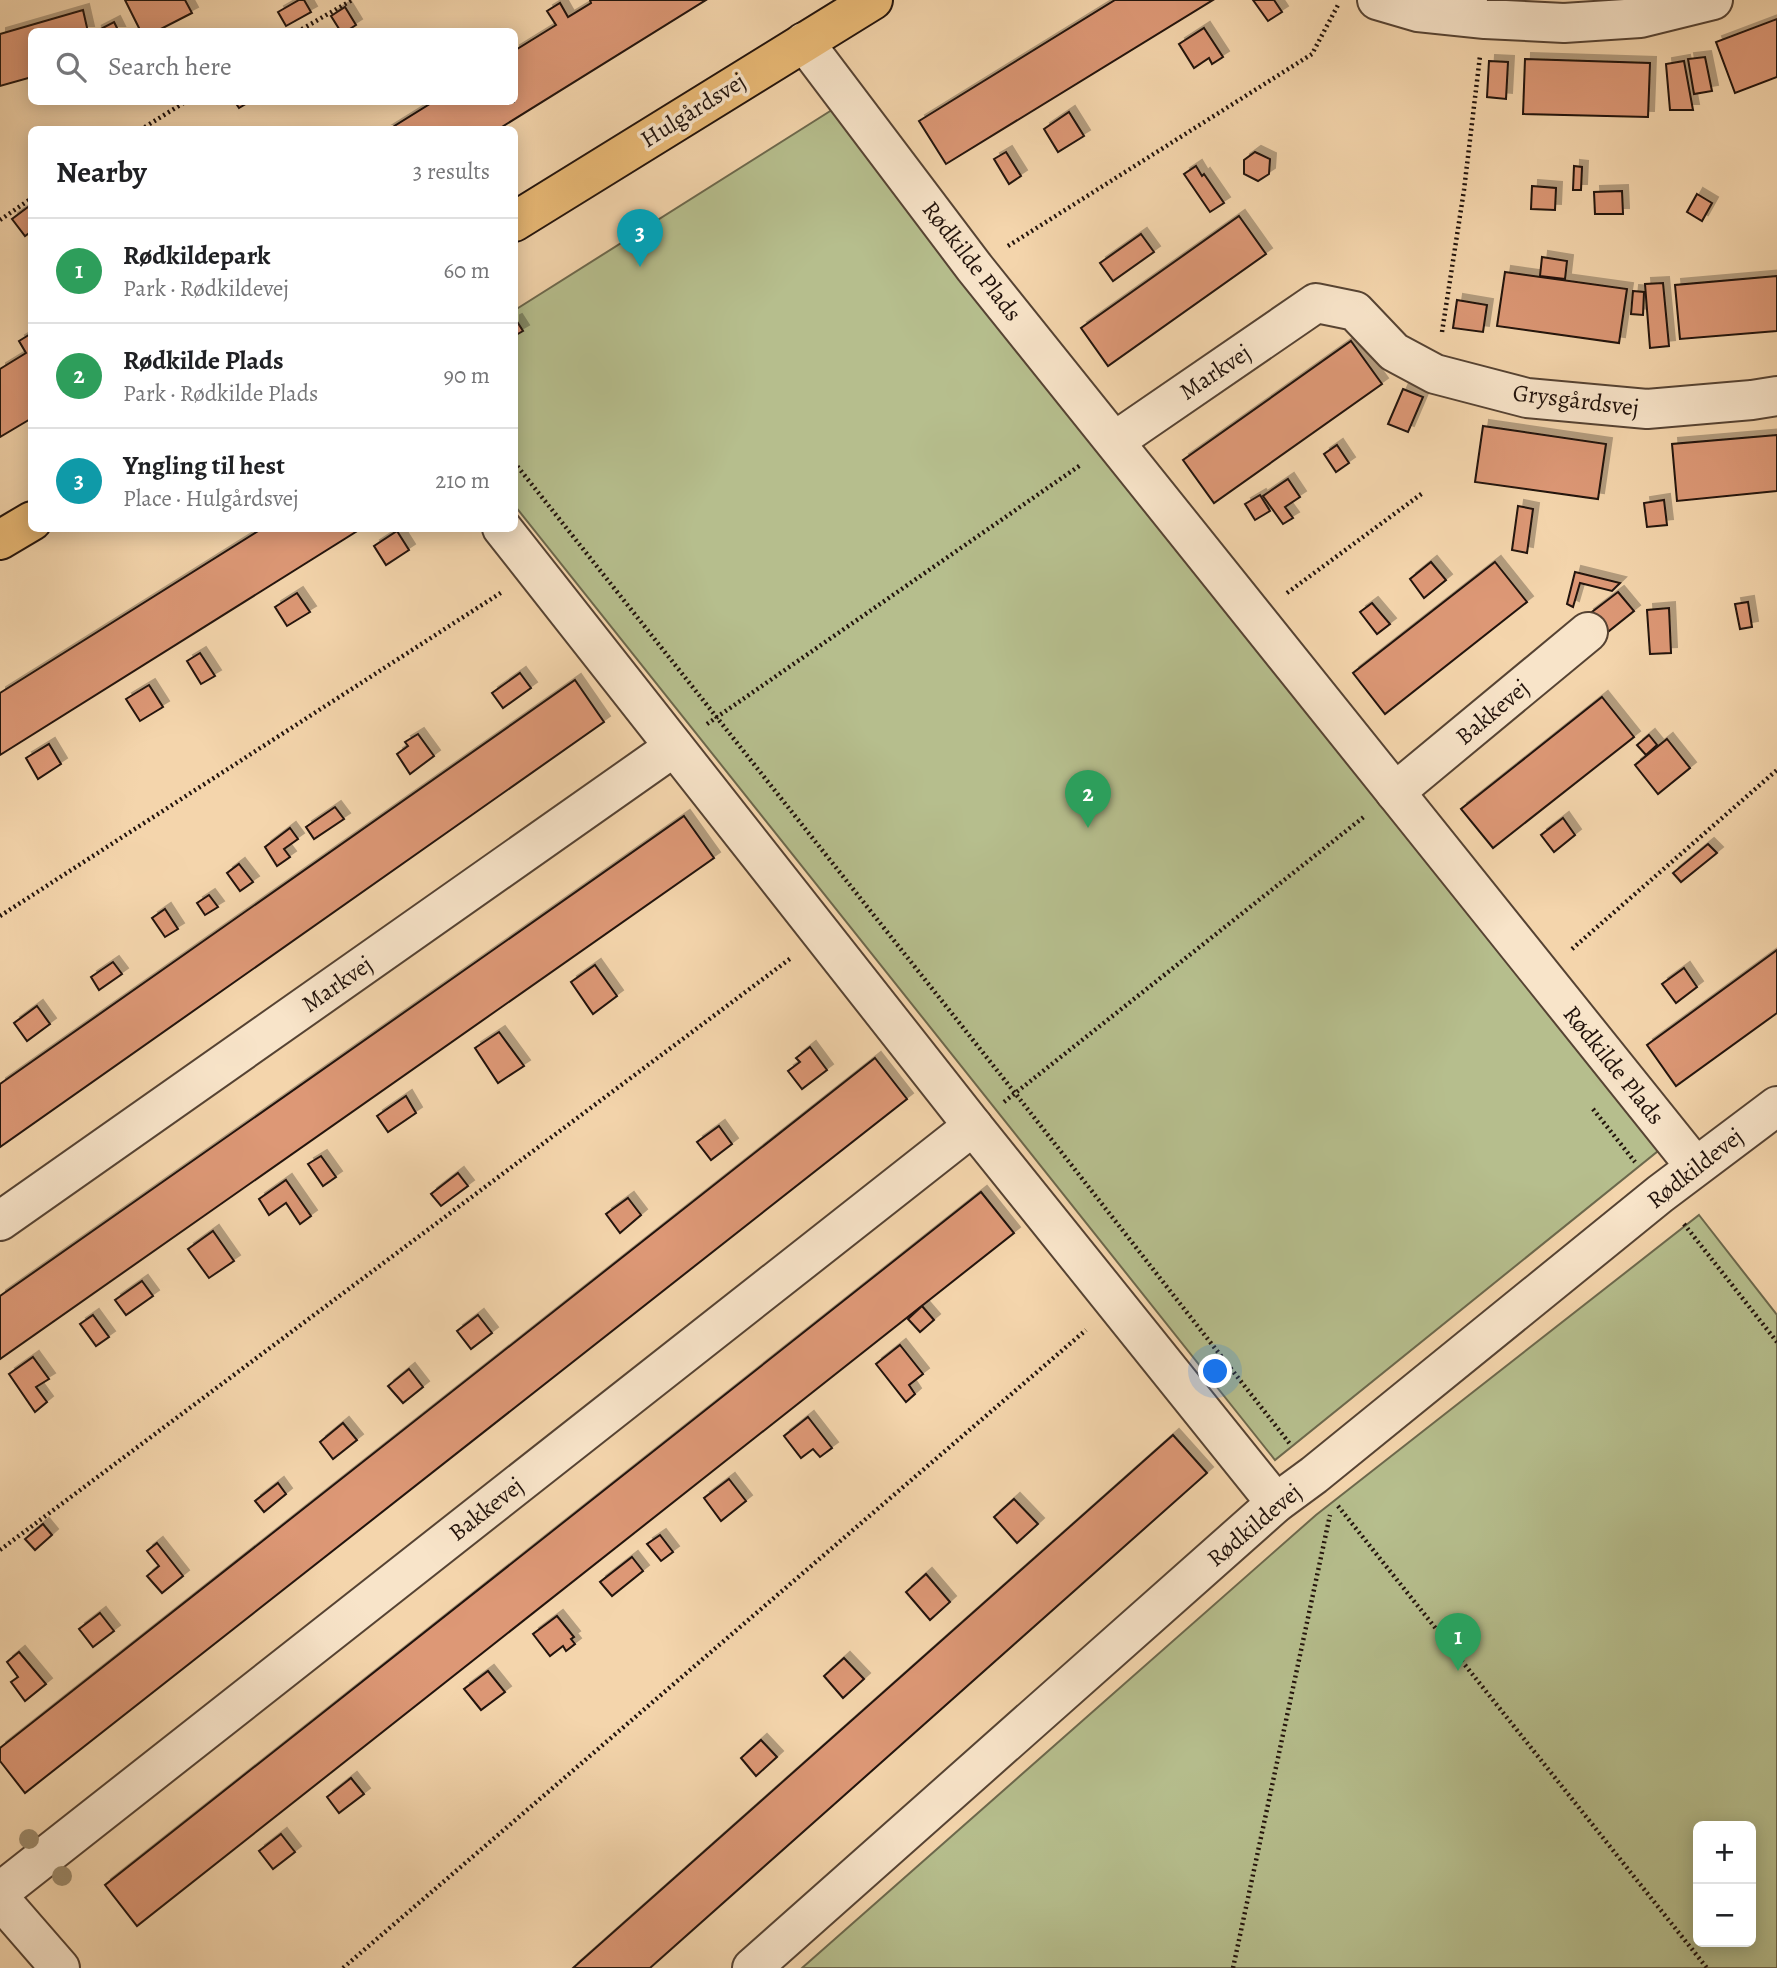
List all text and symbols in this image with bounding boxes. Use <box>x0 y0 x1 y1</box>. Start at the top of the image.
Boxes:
search box <box>28 28 518 105</box>
icon: search <box>52 48 90 86</box>
text: Search here <box>108 49 232 84</box>
street label: Hulgårdsvej <box>634 65 752 155</box>
text: Nearby <box>56 152 147 192</box>
text: 3 results <box>413 156 490 187</box>
street label: Rødkilde Plads <box>915 194 1029 328</box>
pin: 3 <box>617 209 663 267</box>
text: Rødkildepark <box>123 238 271 273</box>
text: 1 <box>75 255 83 286</box>
text: 60 m <box>443 255 490 286</box>
text: Park · Rødkildevej <box>123 273 289 304</box>
street label: Markvej <box>1173 337 1257 407</box>
text: Rødkilde Plads <box>123 343 284 378</box>
text: 2 <box>73 360 85 391</box>
text: 90 m <box>444 360 490 391</box>
street label: Grysgårdsvej <box>1511 376 1641 424</box>
text: Park · Rødkilde Plads <box>123 378 318 409</box>
text: Yngling til hest <box>123 448 285 483</box>
text: 3 <box>74 465 84 496</box>
text: 210 m <box>435 465 490 496</box>
text: Place · Hulgårdsvej <box>123 483 299 514</box>
street label: Bakkevej <box>1449 672 1535 752</box>
pin: 2 <box>1065 770 1111 828</box>
street label: Markvej <box>295 948 379 1020</box>
street label: Rødkilde Plads <box>1556 999 1672 1131</box>
street label: Rødkildevej <box>1640 1120 1750 1216</box>
your location <box>1198 1354 1232 1388</box>
street label: Bakkevej <box>442 1470 530 1548</box>
street label: Rødkildevej <box>1200 1476 1308 1574</box>
pin: 1 <box>1435 1613 1481 1671</box>
map controls <box>1693 1821 1756 1947</box>
button: + <box>1693 1821 1756 1884</box>
button: − <box>1693 1884 1756 1947</box>

